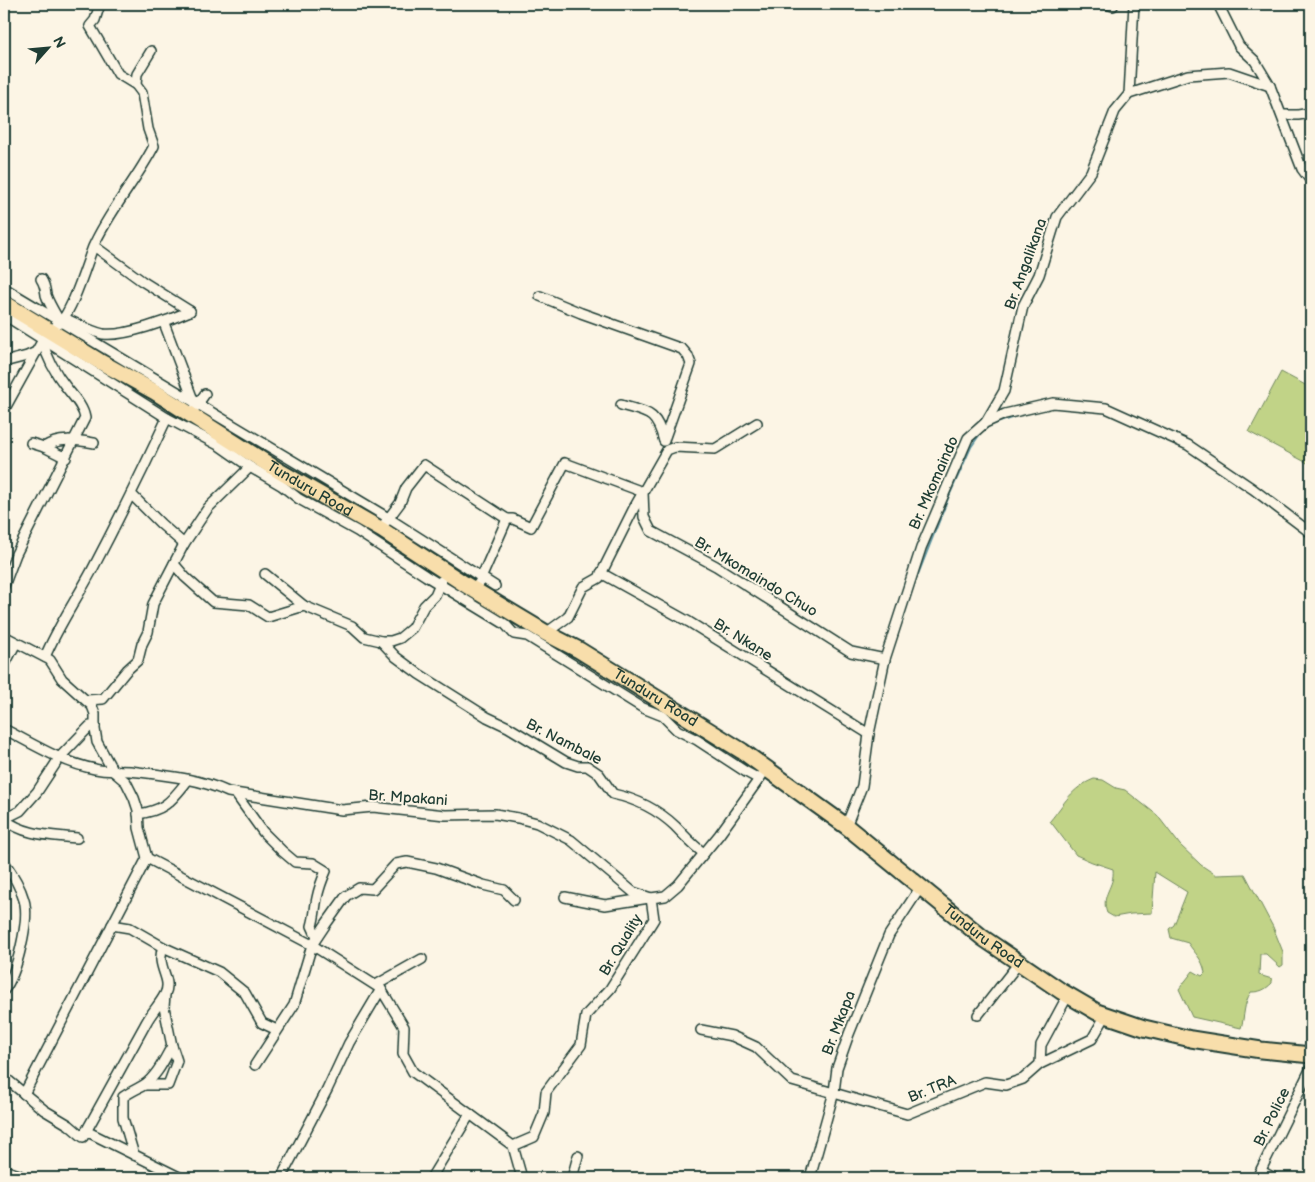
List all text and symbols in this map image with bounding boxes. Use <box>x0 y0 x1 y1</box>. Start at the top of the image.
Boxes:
north arrow <box>22 22 72 72</box>
text: N <box>49 34 69 51</box>
street label: Br. Angalikana <box>1001 216 1051 312</box>
street label: Br. Mkomaindo <box>905 433 963 533</box>
street label: Tunduru Road <box>264 456 356 521</box>
street label: Br. Mkomaindo Chuo <box>691 533 821 621</box>
street label: Br. Nkane <box>710 614 776 666</box>
street label: Tunduru Road <box>610 664 701 731</box>
street label: Br. Nambale <box>523 715 605 769</box>
street label: Br. Mpakani <box>368 786 448 810</box>
street label: Tunduru Road <box>939 900 1027 972</box>
street label: Br. Quality <box>595 911 647 979</box>
street label: Br. Mkapa <box>818 988 860 1058</box>
street label: Br. TRA <box>905 1070 960 1107</box>
street label: Br. Police <box>1250 1084 1294 1149</box>

